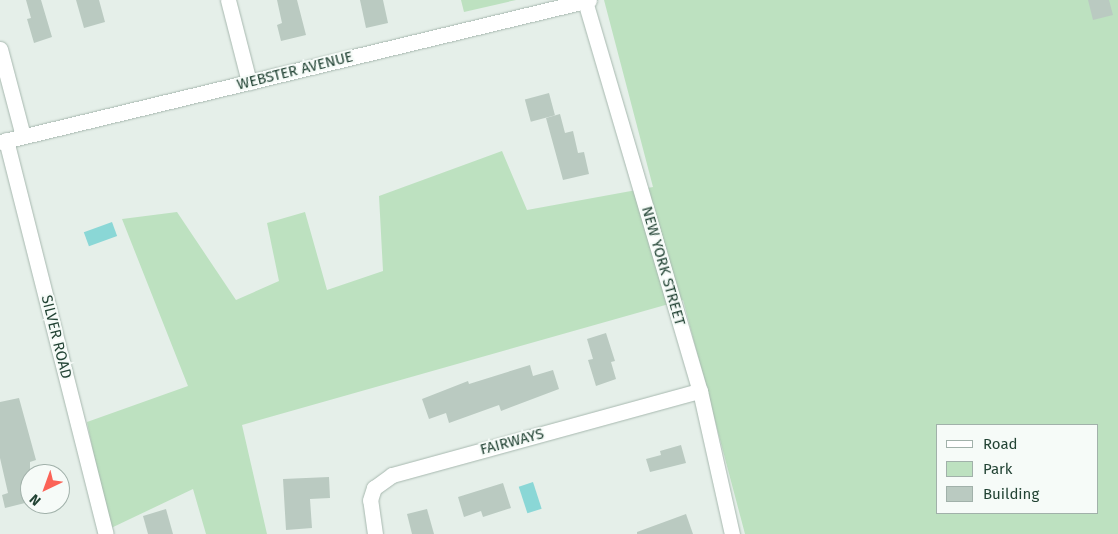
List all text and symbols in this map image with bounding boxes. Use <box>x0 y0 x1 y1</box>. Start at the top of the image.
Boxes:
street label: WEBSTER AVENUE <box>235 48 355 94</box>
street label: NEW YORK STREET <box>637 204 689 328</box>
street label: SILVER ROAD <box>37 293 75 381</box>
legend <box>936 424 1098 514</box>
street label: FAIRWAYS <box>478 425 546 459</box>
text: Road <box>983 435 1018 453</box>
text: Park <box>983 460 1013 478</box>
north arrow <box>20 464 70 514</box>
text: Building <box>983 485 1039 503</box>
text: N <box>26 490 44 509</box>

